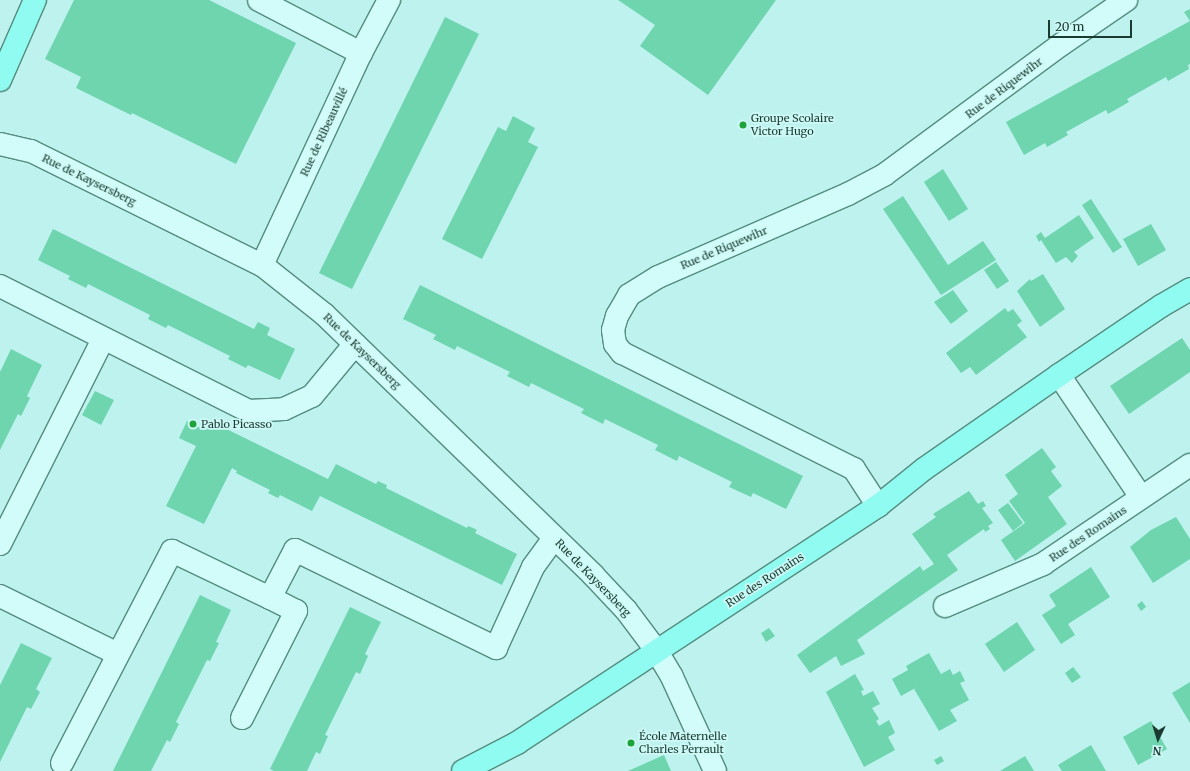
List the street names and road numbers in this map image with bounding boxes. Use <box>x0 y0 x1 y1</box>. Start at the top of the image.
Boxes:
street label: Rue de Riquewihr <box>963 55 1045 121</box>
street label: Rue de Ribeauvillé <box>298 86 350 178</box>
street label: Rue de Kaysersberg <box>40 152 138 208</box>
street label: Rue de Riquewihr <box>679 224 769 272</box>
street label: Rue de Kaysersberg <box>320 310 404 392</box>
street label: Rue des Romains <box>1047 503 1129 565</box>
street label: Rue de Kaysersberg <box>552 536 634 620</box>
street label: Rue des Romains <box>724 550 806 610</box>

